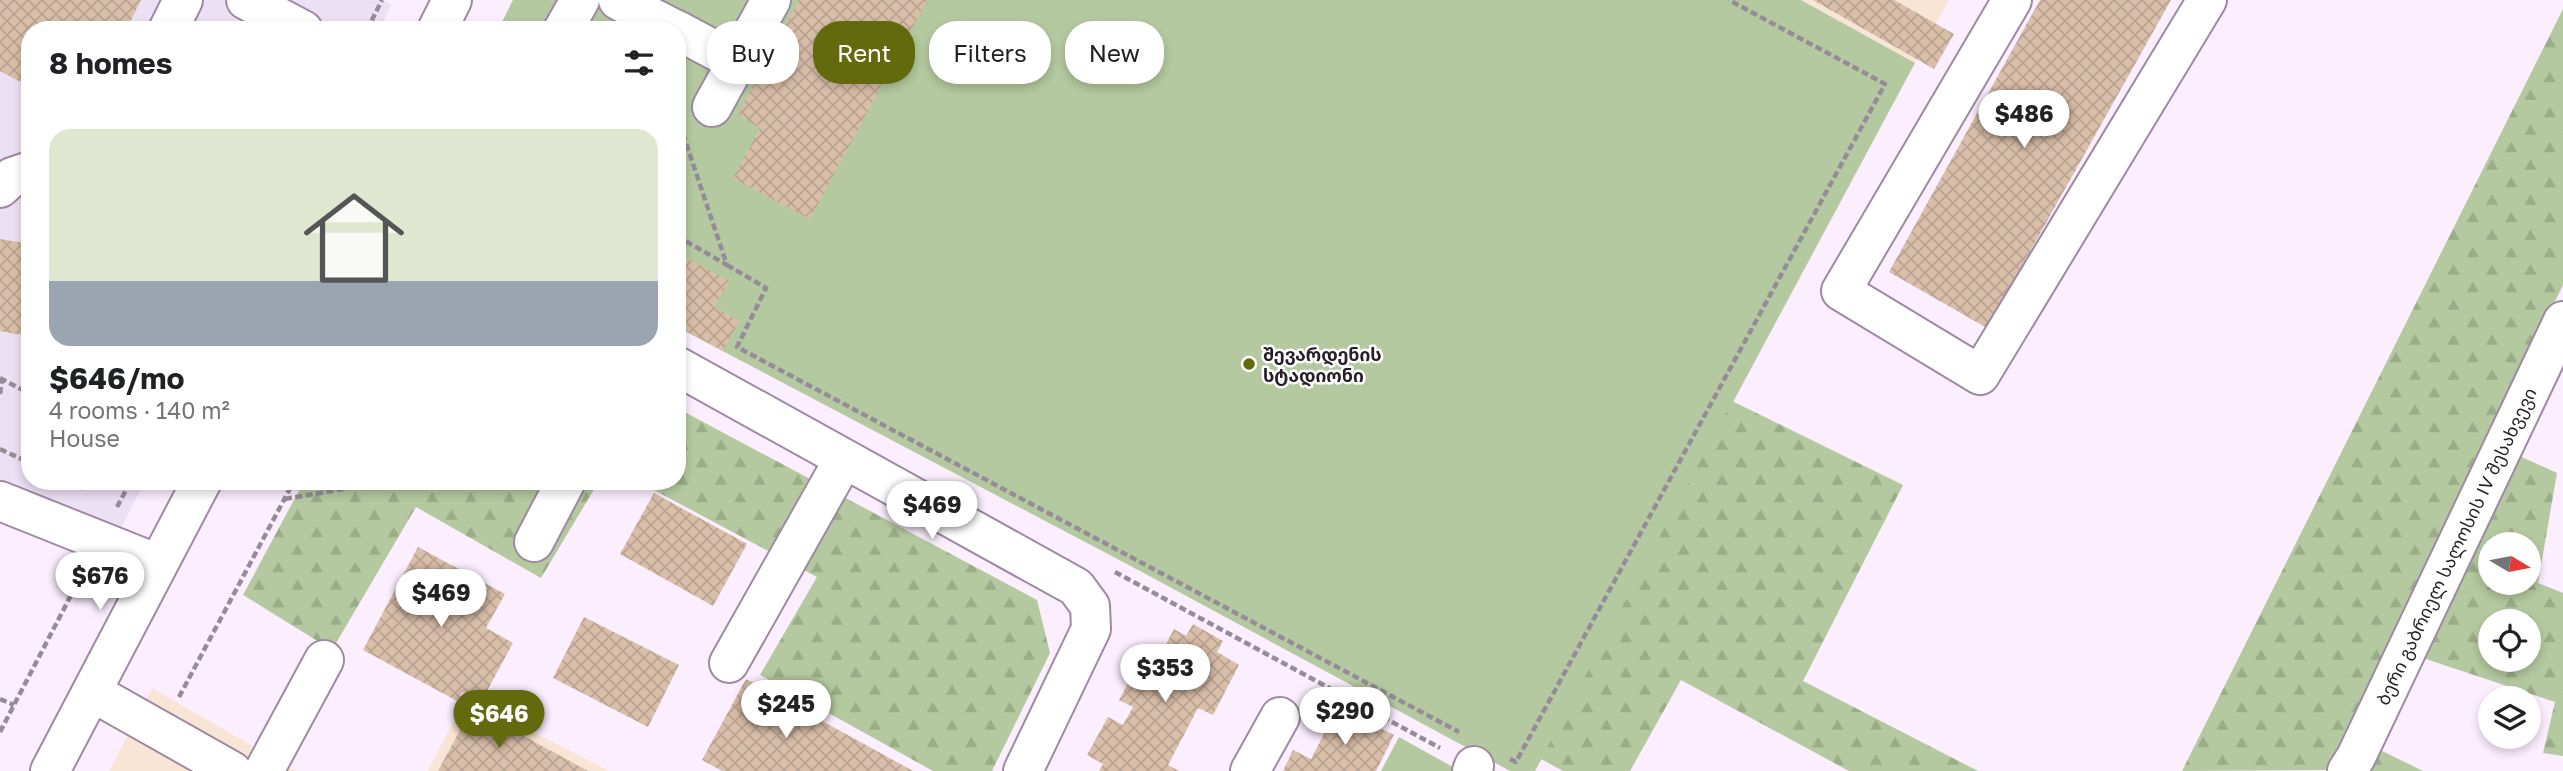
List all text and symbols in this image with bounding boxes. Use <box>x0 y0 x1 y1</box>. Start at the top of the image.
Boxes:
chip: Buy <box>707 21 799 84</box>
chip: Rent <box>813 21 915 84</box>
chip: Filters <box>929 21 1051 84</box>
chip: New <box>1065 21 1164 84</box>
icon: filters <box>620 44 658 82</box>
text: 8 homes <box>49 45 173 81</box>
pin: $486 <box>1983 90 2065 150</box>
text: $486 <box>1994 99 2054 127</box>
icon: home <box>291 175 417 301</box>
place label: შევარდენის სტადიონი <box>1263 343 1382 387</box>
marker: შევარდენის სტადიონი <box>1241 356 1257 372</box>
text: $646/mo <box>49 360 185 396</box>
street label: ბერი გაბრიელ სალოსის IV შესახვევი <box>2371 384 2541 709</box>
text: 4 rooms · 140 m² <box>49 396 230 424</box>
text: House <box>49 424 120 452</box>
pin: $469 <box>891 482 973 541</box>
text: $469 <box>903 490 962 518</box>
north arrow <box>2478 532 2541 595</box>
map controls <box>2478 532 2541 749</box>
pin: $676 <box>59 552 141 612</box>
text: $676 <box>71 561 129 589</box>
pin: $469 <box>400 570 482 629</box>
text: $469 <box>412 578 471 606</box>
button: locate <box>2478 609 2541 672</box>
pin: $353 <box>1124 644 1206 704</box>
text: $353 <box>1136 653 1194 681</box>
pin: $245 <box>745 680 827 740</box>
button: layers <box>2478 686 2541 749</box>
pin: $290 <box>1304 688 1386 747</box>
text: $245 <box>757 689 815 717</box>
pin: $646 <box>458 690 540 750</box>
text: $290 <box>1316 696 1375 724</box>
text: $646 <box>470 699 529 727</box>

